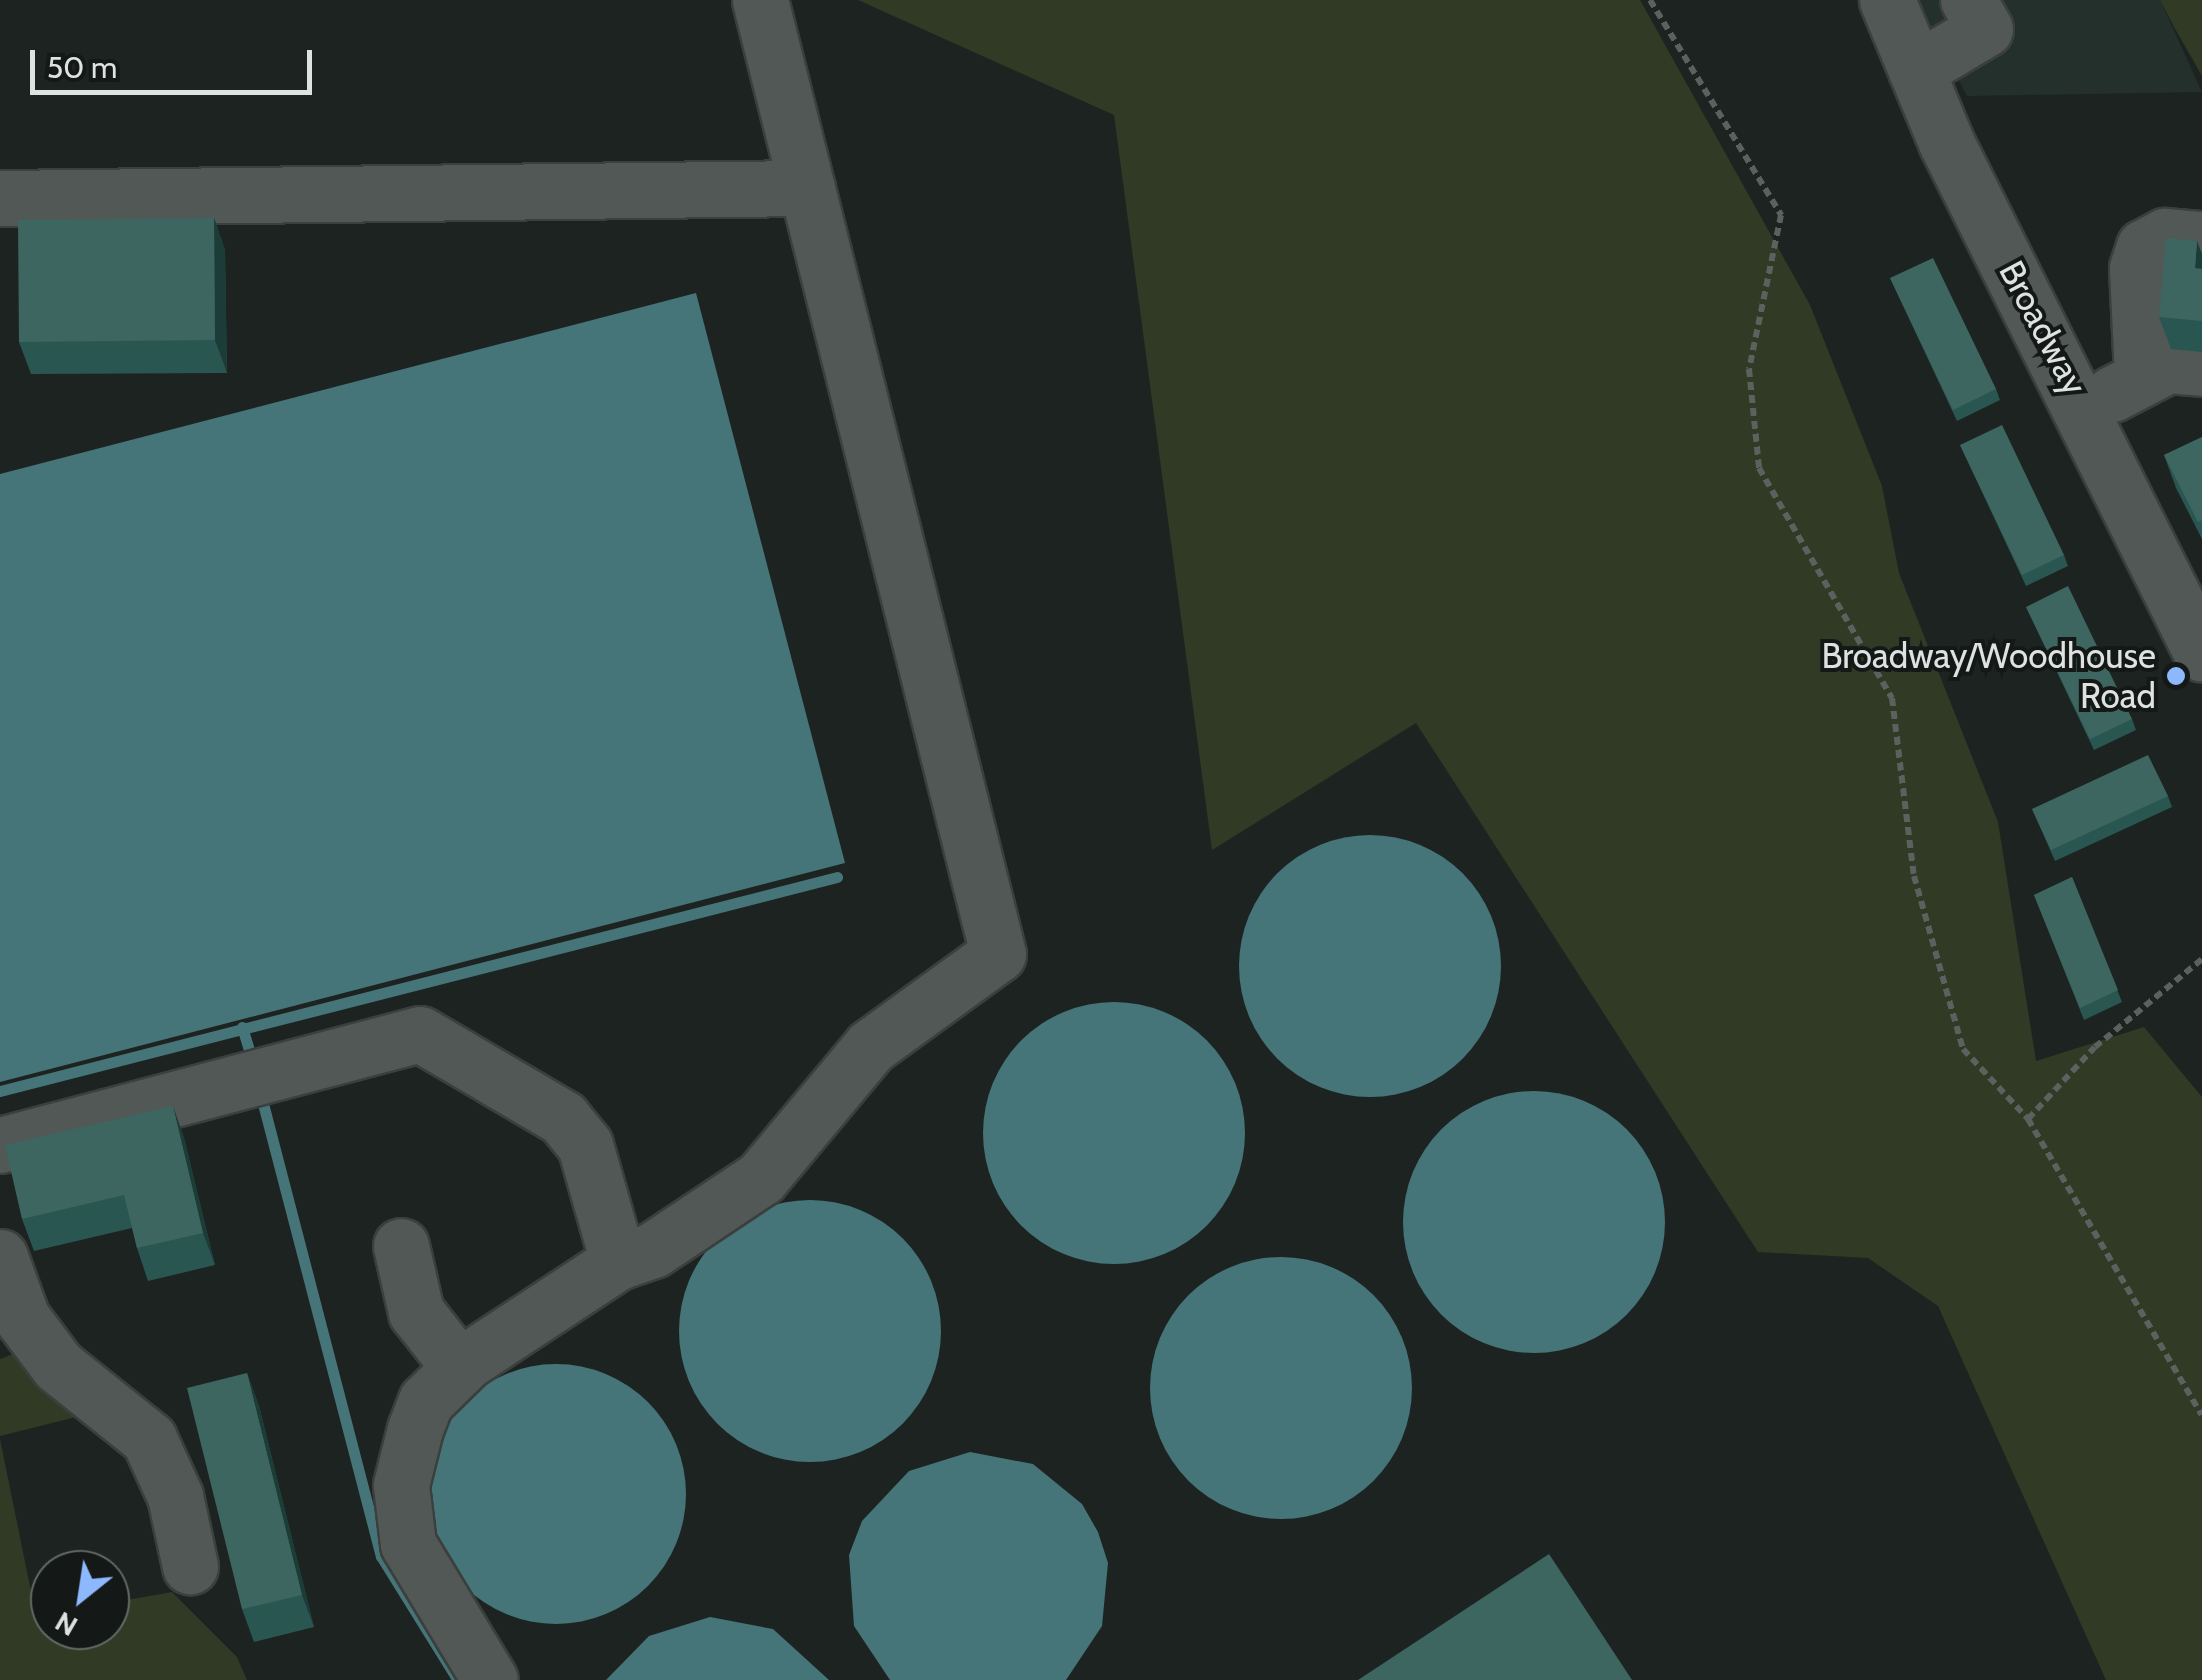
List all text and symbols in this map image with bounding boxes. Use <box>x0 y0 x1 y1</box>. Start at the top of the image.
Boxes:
scale bar <box>35 30 318 92</box>
text: 50 m <box>47 49 117 86</box>
street label: Broadway <box>1990 254 2096 402</box>
place label: Broadway/Woodhouse Road <box>1822 635 2156 717</box>
marker: Broadway/Woodhouse Road <box>2165 665 2187 687</box>
north arrow <box>30 1550 130 1650</box>
text: N <box>49 1605 83 1644</box>

